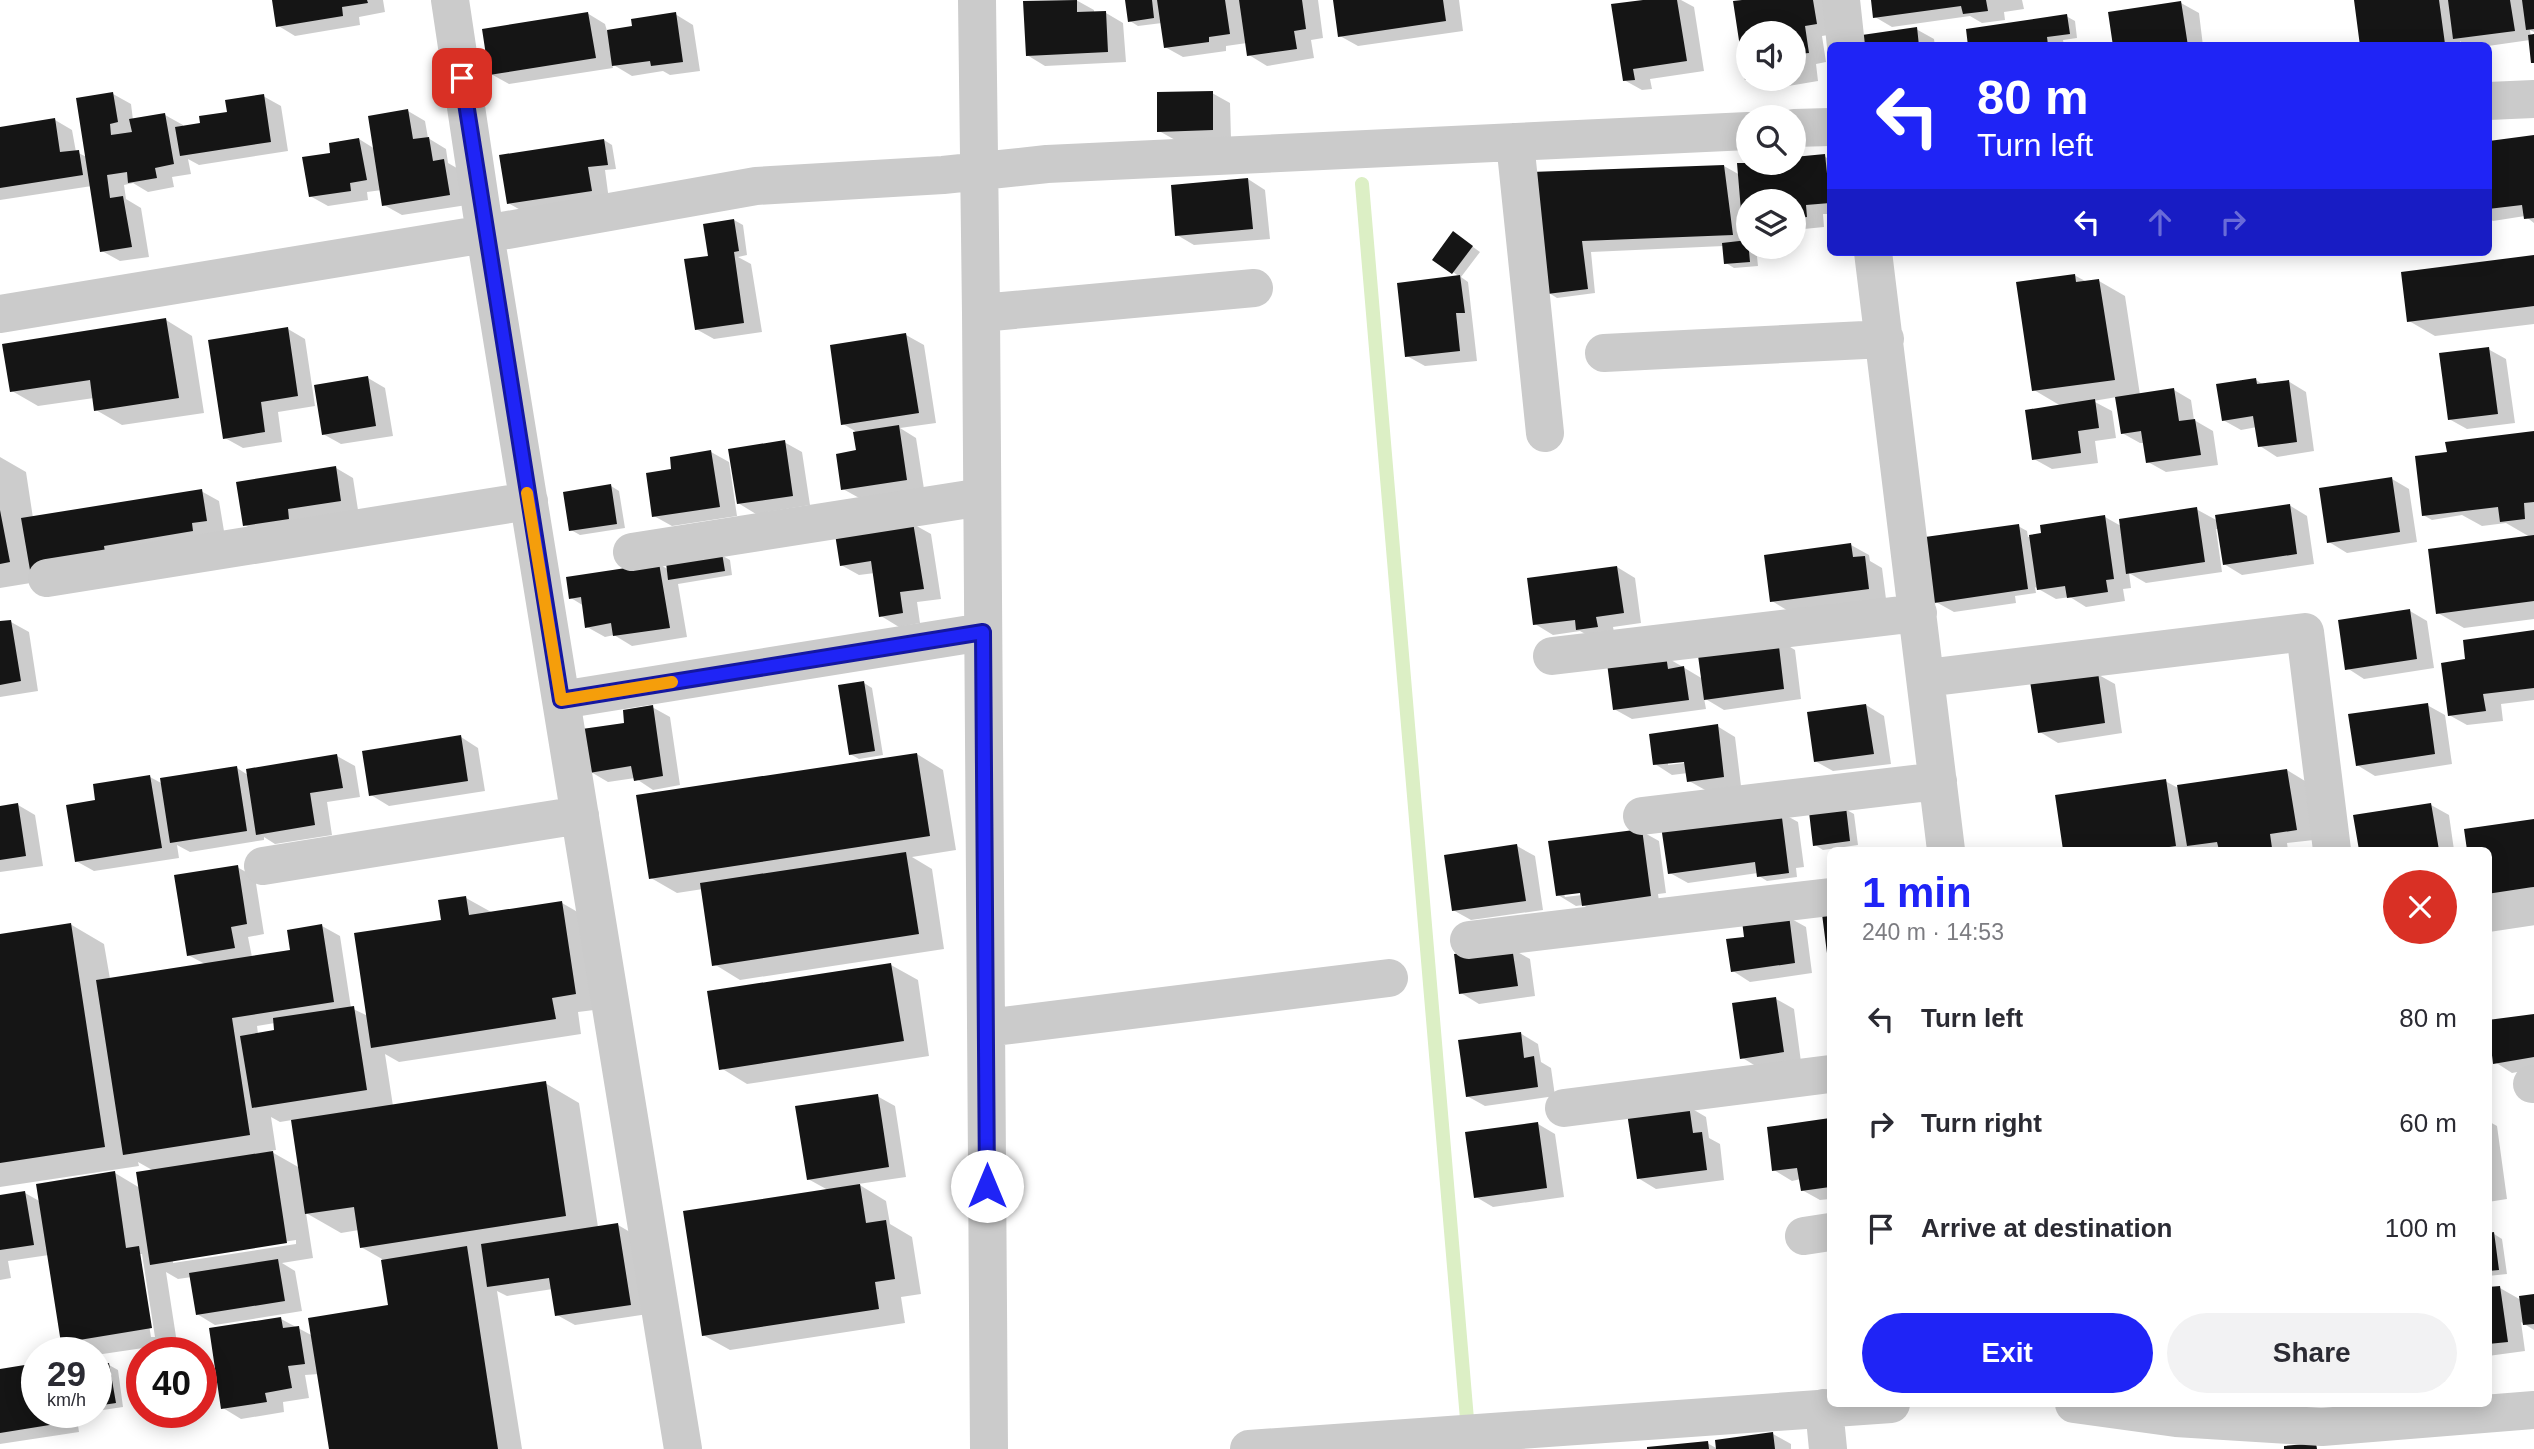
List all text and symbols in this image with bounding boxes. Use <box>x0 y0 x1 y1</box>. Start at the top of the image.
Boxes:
map controls <box>1736 21 1806 259</box>
button: sound <box>1736 21 1806 91</box>
pin <box>432 48 492 108</box>
icon: arrive <box>443 59 481 97</box>
icon: left <box>1862 70 1953 161</box>
text: 80 m <box>1977 70 2089 124</box>
button: search <box>1736 105 1806 175</box>
text: Turn left <box>1977 127 2093 163</box>
button: layers <box>1736 189 1806 259</box>
icon: left <box>2068 203 2106 241</box>
icon: ahead <box>2141 203 2179 241</box>
icon: right <box>2214 203 2252 241</box>
text: 1 min <box>1862 869 1972 916</box>
button: close <box>2383 870 2457 944</box>
text: 240 m · 14:53 <box>1862 919 2004 945</box>
icon: left <box>1862 1000 1900 1038</box>
text: Turn left <box>1921 1003 2023 1033</box>
text: 80 m <box>2399 1003 2457 1033</box>
icon: right <box>1862 1105 1900 1143</box>
text: Turn right <box>1921 1108 2042 1138</box>
text: 60 m <box>2399 1108 2457 1138</box>
position arrow <box>950 1149 1024 1223</box>
icon: arrive <box>1862 1210 1900 1248</box>
text: Arrive at destination <box>1921 1213 2172 1243</box>
text: 100 m <box>2385 1213 2457 1243</box>
button: Exit <box>1862 1313 2153 1393</box>
button: Share <box>2167 1313 2457 1393</box>
speed limit sign: 40 <box>126 1337 217 1428</box>
text: 29 <box>47 1354 86 1393</box>
text: km/h <box>47 1390 86 1410</box>

